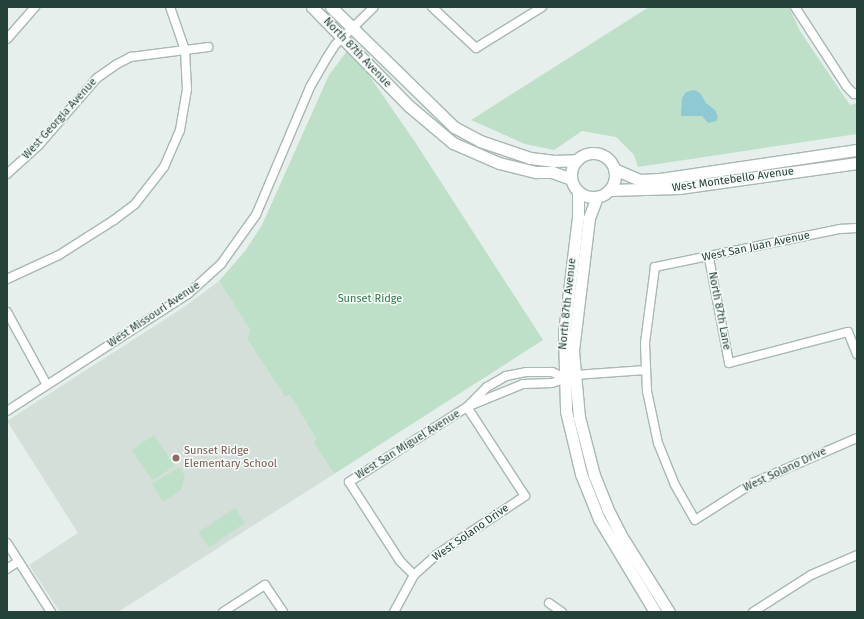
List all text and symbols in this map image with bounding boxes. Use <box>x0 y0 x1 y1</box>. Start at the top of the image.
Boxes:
street label: North 87th Avenue <box>320 15 394 91</box>
street label: West Georgia Avenue <box>20 76 100 162</box>
street label: West Montebello Avenue <box>671 165 795 195</box>
street label: West San Juan Avenue <box>701 229 811 265</box>
street label: North 87th Avenue <box>557 257 579 351</box>
street label: North 87th Lane <box>705 271 733 351</box>
street label: West Missouri Avenue <box>105 279 203 351</box>
park label: Sunset Ridge <box>338 292 402 306</box>
street label: West San Miguel Avenue <box>353 407 463 483</box>
place label: Sunset Ridge Elementary School <box>184 445 277 471</box>
street label: West Solano Drive <box>741 445 829 495</box>
marker: Sunset Ridge Elementary School <box>171 453 181 463</box>
street label: West Solano Drive <box>430 502 512 564</box>

